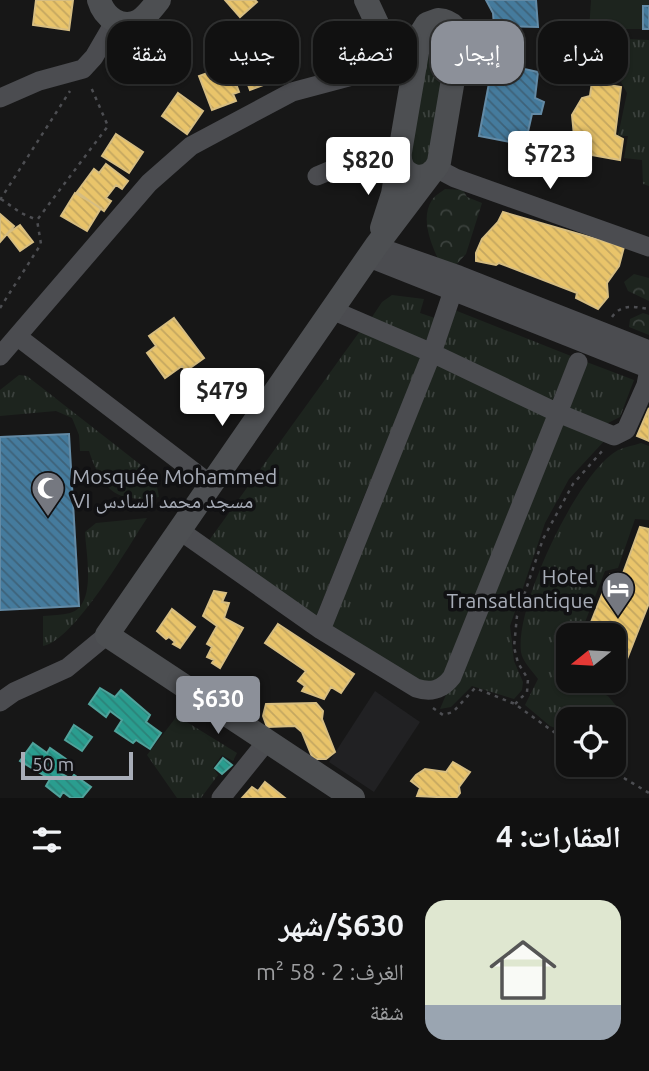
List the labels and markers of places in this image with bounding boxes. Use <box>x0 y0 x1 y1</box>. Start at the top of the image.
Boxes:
pin: $723 <box>509 132 591 191</box>
pin: $820 <box>327 138 409 197</box>
pin: $479 <box>181 368 263 428</box>
place label: Mosquée Mohammed VI مسجد محمد السادس <box>72 464 277 514</box>
mosque icon: Mosquée Mohammed VI مسجد محمد السادس <box>29 469 67 518</box>
place label: Hotel Transatlantique <box>447 564 594 612</box>
hotel icon: Hotel Transatlantique <box>599 569 637 618</box>
pin: $630 <box>177 676 259 736</box>

